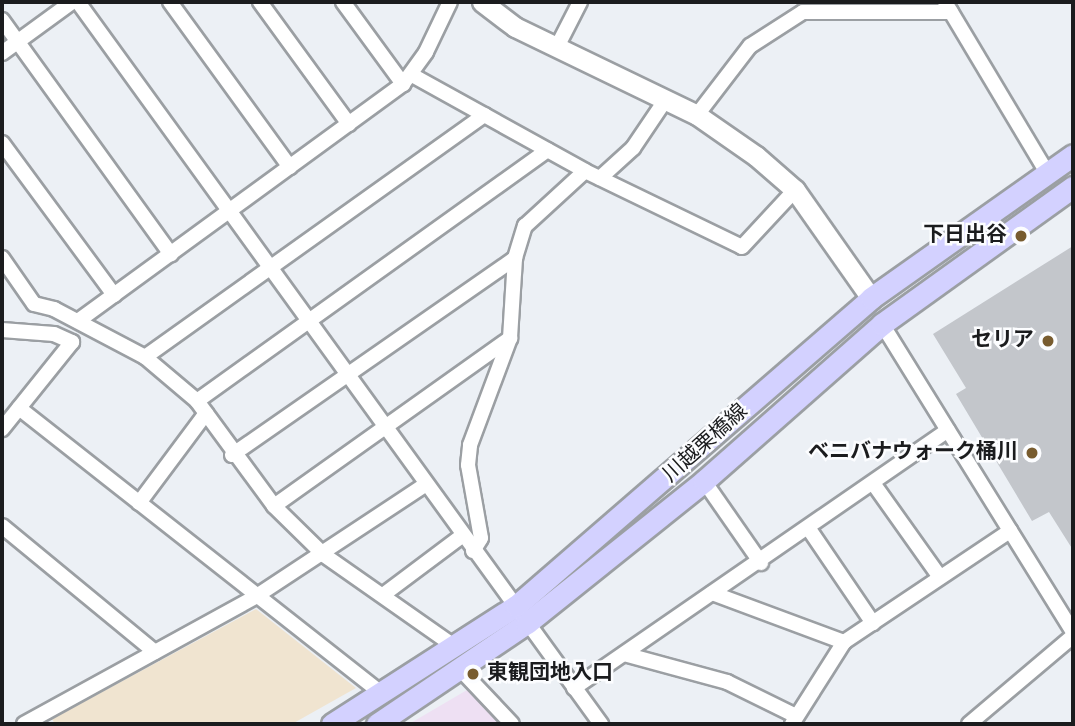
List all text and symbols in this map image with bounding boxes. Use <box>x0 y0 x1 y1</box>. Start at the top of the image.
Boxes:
place label: 下日出谷 <box>923 223 1007 249</box>
marker: 下日出谷 <box>1013 228 1029 244</box>
place label: セリア <box>971 328 1034 354</box>
marker: セリア <box>1040 333 1056 349</box>
street label: 川越栗橋線 <box>659 400 753 488</box>
place label: ベニバナウォーク桶川 <box>808 440 1018 466</box>
marker: ベニバナウォーク桶川 <box>1024 445 1040 461</box>
place label: 東観団地入口 <box>487 661 613 687</box>
marker: 東観団地入口 <box>465 666 481 682</box>

